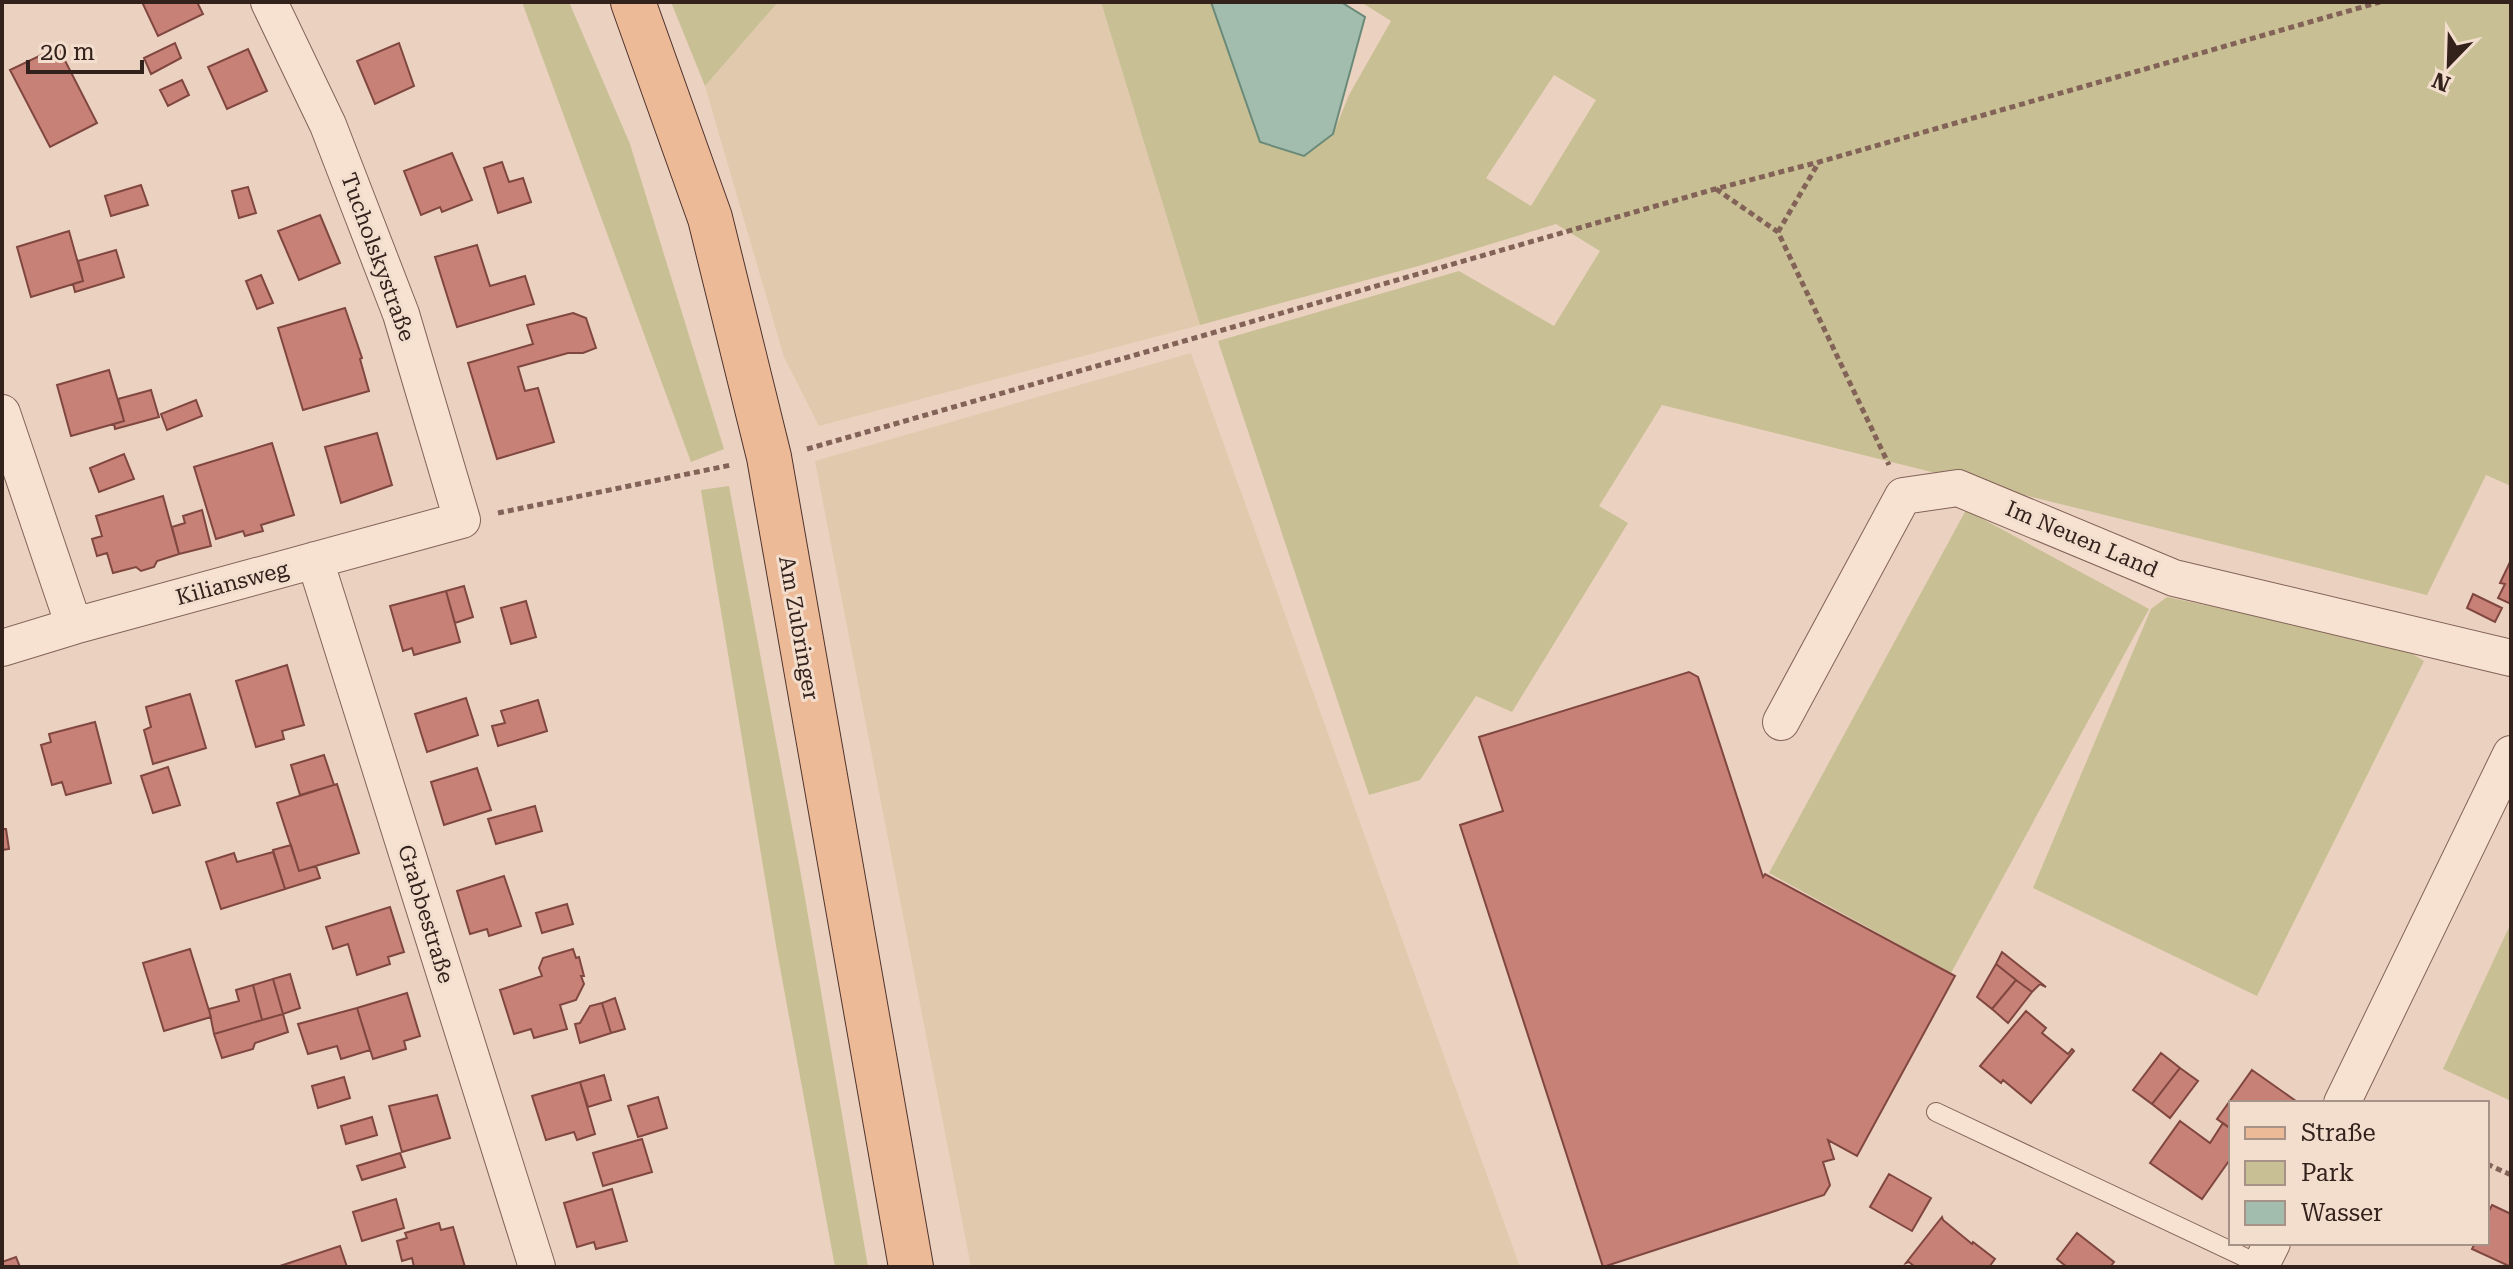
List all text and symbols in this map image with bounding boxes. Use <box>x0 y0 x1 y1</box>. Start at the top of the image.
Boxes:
scale bar <box>28 24 142 74</box>
north arrow <box>2409 24 2489 104</box>
text: 20 m <box>40 38 95 66</box>
text: N <box>2429 67 2454 97</box>
street label: Tucholskystraße <box>336 169 420 345</box>
street label: Im Neuen Land <box>2002 496 2162 582</box>
street label: Am Zubringer <box>774 554 824 702</box>
street label: Kiliansweg <box>173 556 292 610</box>
street label: Grabbestraße <box>393 842 459 986</box>
legend <box>2229 1101 2489 1245</box>
text: Straße <box>2301 1119 2376 1147</box>
text: Park <box>2301 1159 2354 1187</box>
text: Wasser <box>2301 1199 2383 1227</box>

